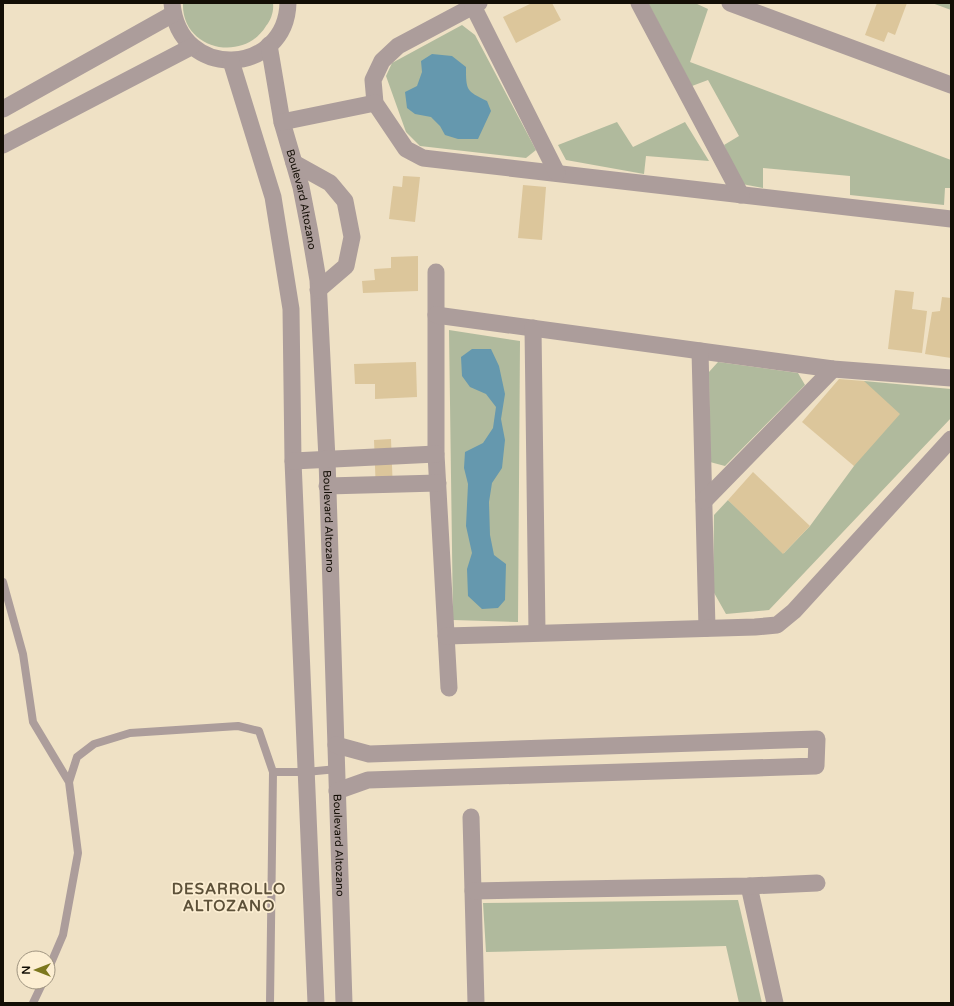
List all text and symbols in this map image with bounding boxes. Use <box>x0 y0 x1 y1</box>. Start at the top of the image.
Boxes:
street label: Boulevard Altozano <box>284 148 319 251</box>
street label: Boulevard Altozano <box>321 470 337 573</box>
street label: Boulevard Altozano <box>331 794 347 897</box>
district label: DESARROLLO ALTOZANO <box>172 880 286 915</box>
north arrow <box>16 950 56 990</box>
text: N <box>20 966 33 974</box>

